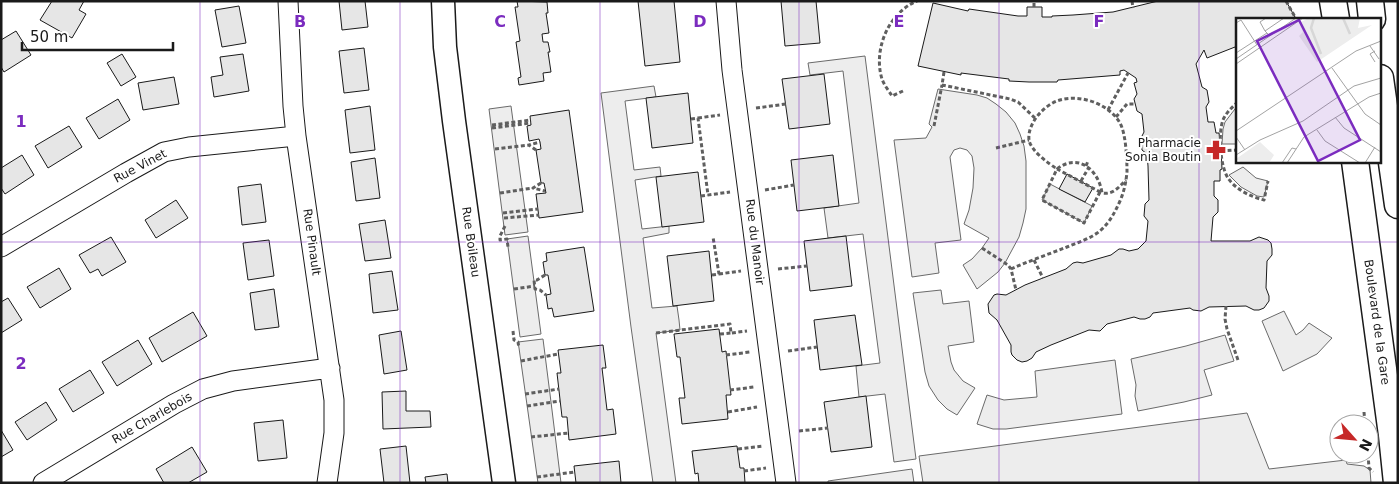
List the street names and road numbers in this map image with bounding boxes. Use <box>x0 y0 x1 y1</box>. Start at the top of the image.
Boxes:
street label: Rue Vinet <box>111 146 169 186</box>
street label: Rue du Manoir <box>743 198 767 286</box>
street label: Rue Boileau <box>459 206 483 278</box>
street label: Rue Pinault <box>300 208 324 277</box>
street label: Boulevard de la Gare <box>1361 258 1393 386</box>
street label: Rue Charlebois <box>109 389 195 447</box>

